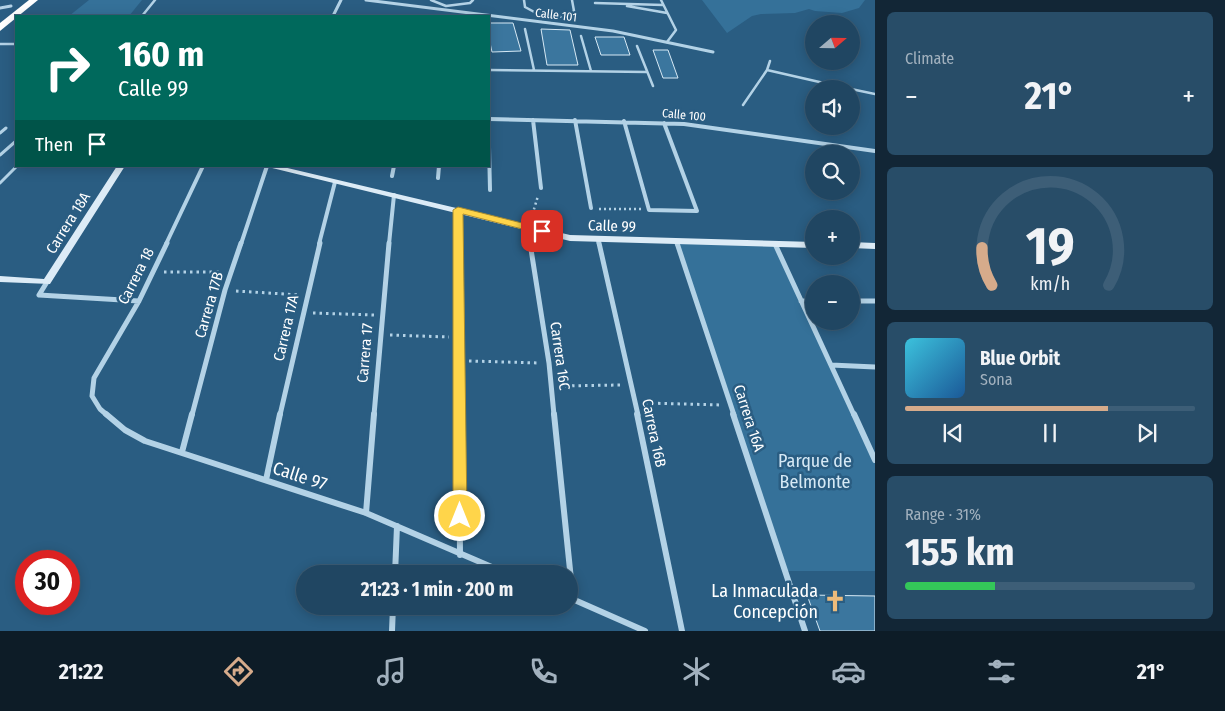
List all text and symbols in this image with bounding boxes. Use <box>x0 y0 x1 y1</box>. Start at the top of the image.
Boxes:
street label: Calle 101 <box>534 5 578 25</box>
north arrow <box>805 15 860 70</box>
map controls <box>805 15 860 330</box>
text: 160 m <box>118 33 204 75</box>
icon: right <box>35 35 100 100</box>
text: Climate <box>905 49 954 68</box>
text: 21° <box>1025 73 1075 119</box>
text: Calle 99 <box>118 75 188 102</box>
button: sound <box>805 80 860 135</box>
text: − <box>905 80 918 113</box>
text: + <box>1182 80 1195 113</box>
street label: Calle 100 <box>661 106 707 124</box>
icon: arrive <box>83 130 111 158</box>
text: Then <box>35 133 73 156</box>
button: search <box>805 145 860 200</box>
street label: Carrera 18A <box>42 189 94 257</box>
pin <box>521 210 563 252</box>
button: + <box>805 210 860 265</box>
text: 19 <box>1026 215 1074 278</box>
street label: Calle 99 <box>588 216 636 236</box>
icon: arrive <box>528 217 556 245</box>
street label: Carrera 18 <box>114 245 158 307</box>
street label: Carrera 17B <box>191 270 227 340</box>
text: km/h <box>1030 273 1070 295</box>
button: − <box>805 275 860 330</box>
street label: Carrera 17A <box>270 293 302 363</box>
street label: Carrera 16C <box>546 321 574 392</box>
street label: Carrera 17 <box>353 322 377 384</box>
text: Blue Orbit <box>980 347 1060 370</box>
text: Sona <box>980 370 1013 389</box>
street label: Carrera 16A <box>730 382 768 454</box>
street label: Carrera 16B <box>638 397 670 469</box>
icon: previous <box>939 419 967 447</box>
icon: pause <box>1036 419 1064 447</box>
icon: next <box>1133 419 1161 447</box>
park label: Parque de Belmonte <box>778 450 852 493</box>
street label: Calle 97 <box>270 457 330 495</box>
position arrow <box>433 489 485 541</box>
text: Range · 31% <box>905 505 981 524</box>
text: 155 km <box>905 529 1014 575</box>
speed limit sign: 30 <box>15 550 80 615</box>
text: 21:23 · 1 min · 200 m <box>361 578 513 601</box>
place label: La Inmaculada Concepción <box>711 580 818 623</box>
church icon: La Inmaculada Concepción <box>822 588 848 614</box>
icon: directions <box>221 654 256 689</box>
icon: music <box>374 654 409 689</box>
icon: phone <box>526 654 561 689</box>
icon: climate <box>679 654 714 689</box>
icon: car <box>831 654 866 689</box>
icon: filters <box>984 654 1019 689</box>
text: 21:22 <box>59 658 103 685</box>
text: 21° <box>1137 658 1166 685</box>

